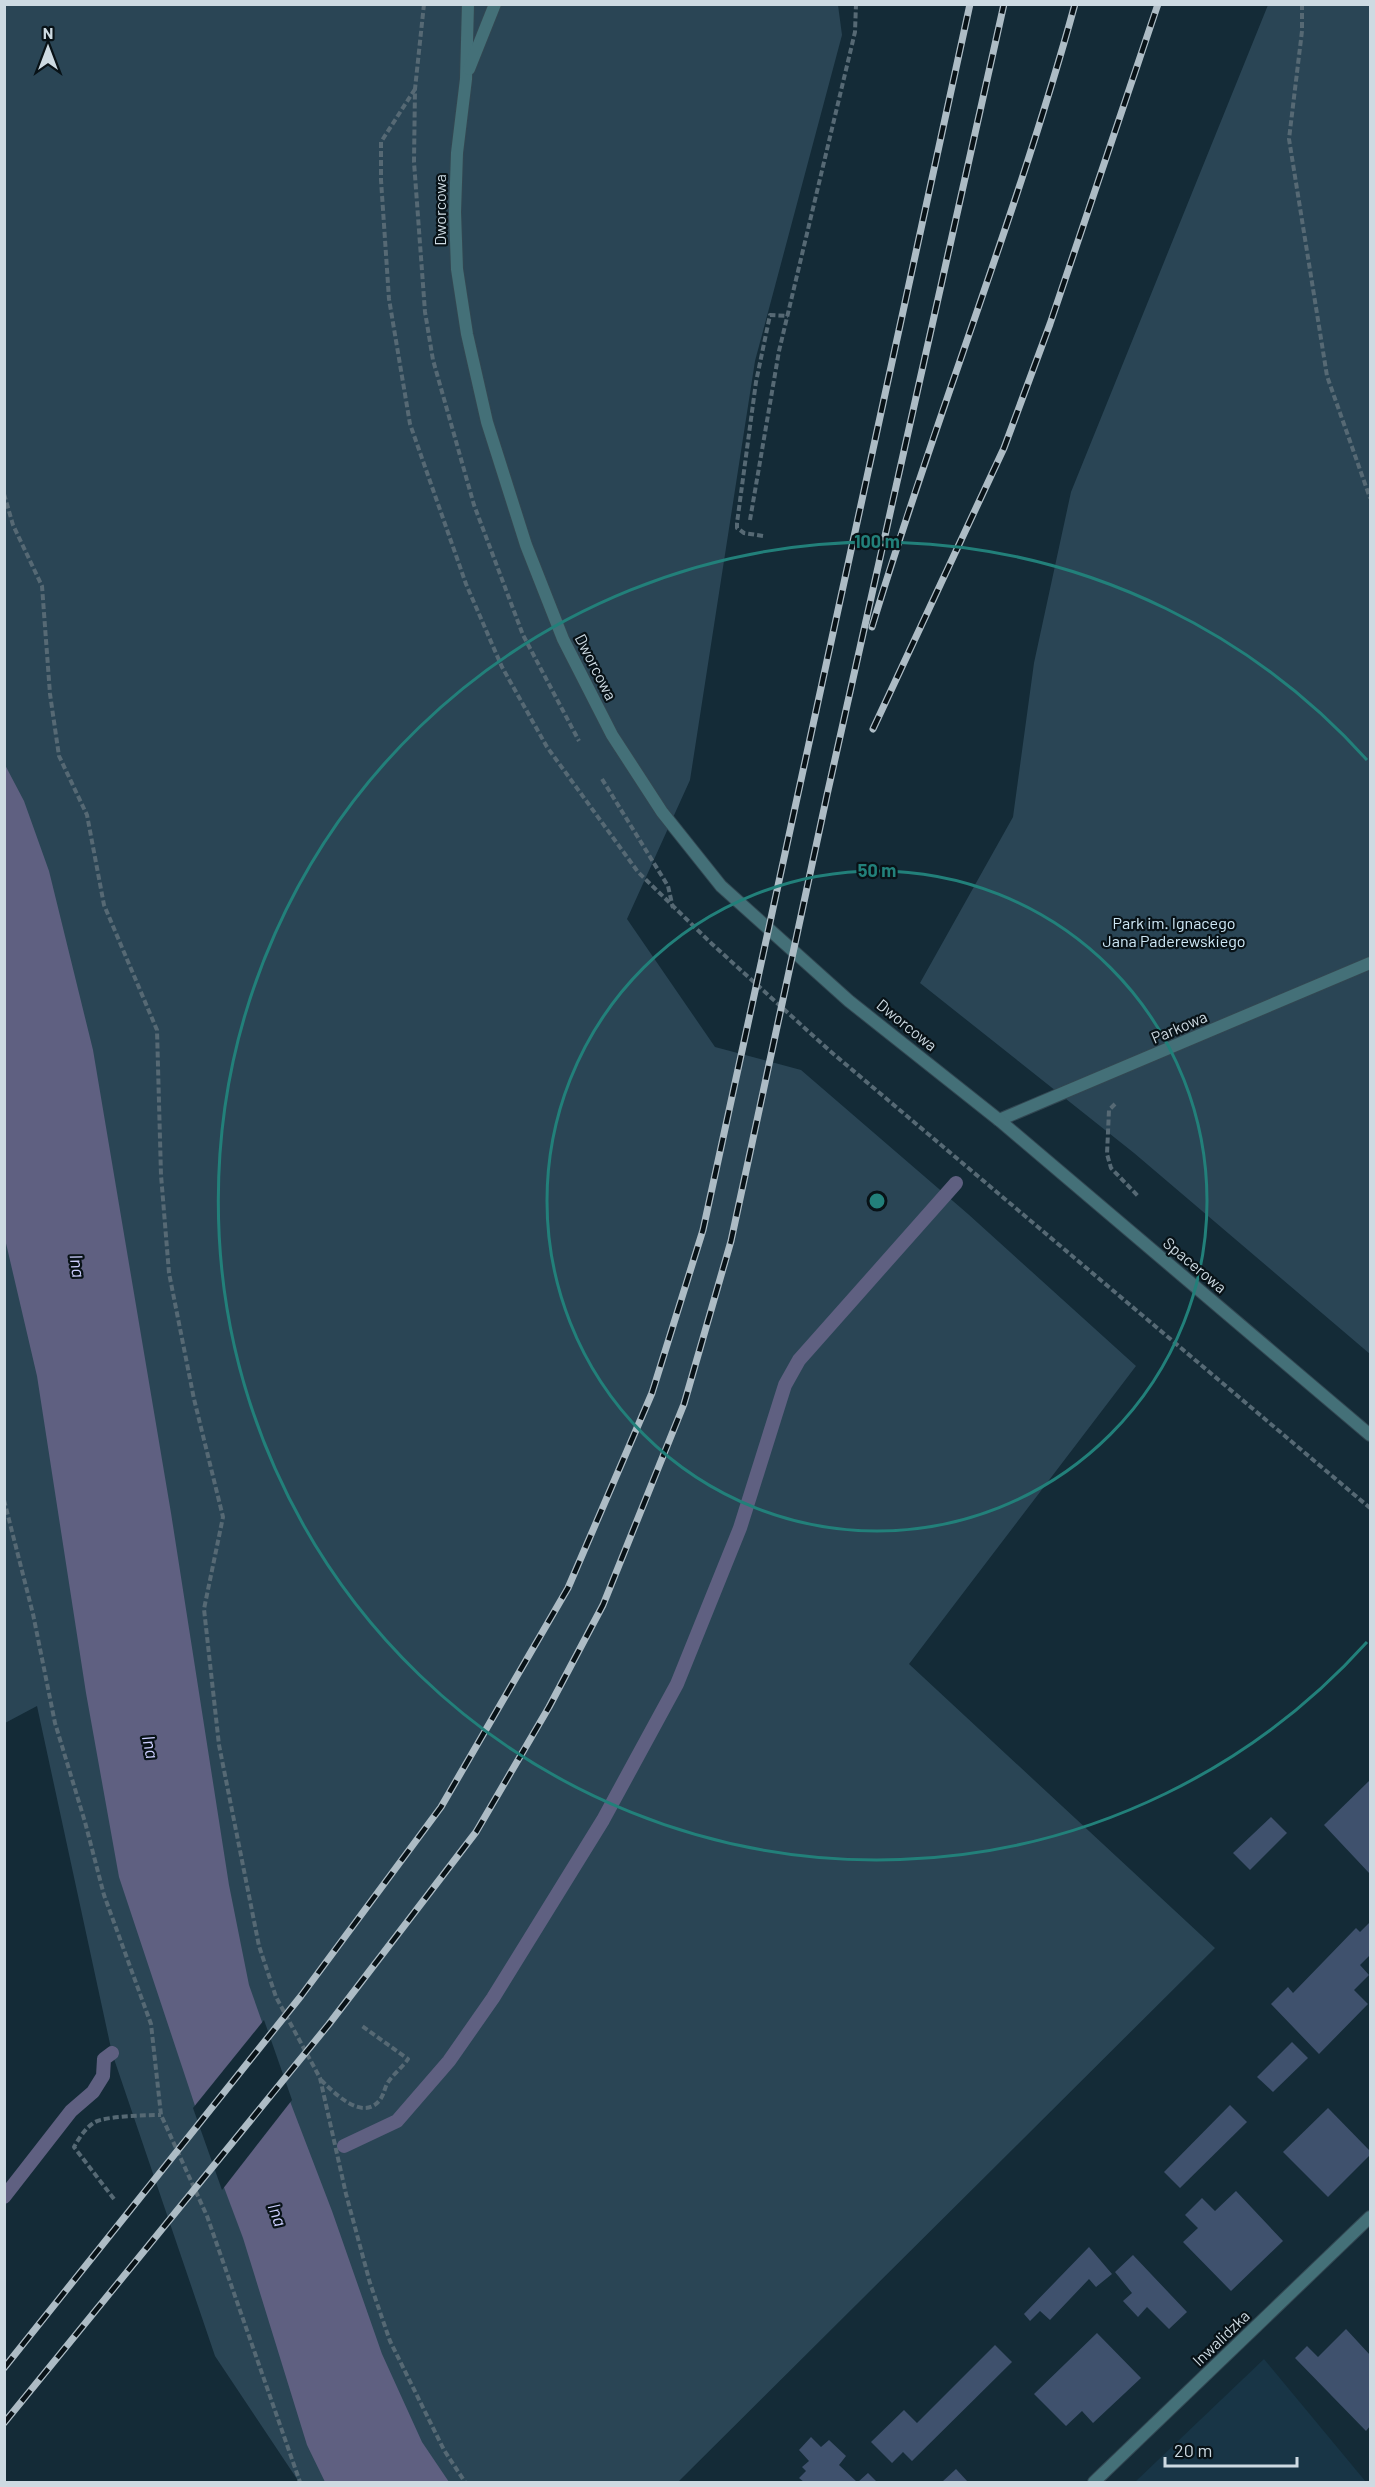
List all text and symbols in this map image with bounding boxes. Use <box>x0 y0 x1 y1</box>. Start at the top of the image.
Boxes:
north arrow <box>18 18 78 78</box>
text: N <box>43 23 53 42</box>
street label: Dworcowa <box>430 174 449 246</box>
text: 100 m <box>854 530 900 552</box>
street label: Dworcowa <box>572 631 621 703</box>
text: 50 m <box>858 859 896 881</box>
park label: Park im. Ignacego Jana Paderewskiego <box>1103 913 1245 950</box>
street label: Dworcowa <box>873 995 941 1055</box>
street label: Parkowa <box>1148 1006 1210 1047</box>
centre of rings <box>867 1191 887 1211</box>
street label: Spacerowa <box>1160 1233 1231 1297</box>
water label: Ina <box>65 1253 91 1279</box>
water label: Ina <box>138 1733 164 1761</box>
water label: Ina <box>264 2200 292 2229</box>
street label: Inwalidzka <box>1188 2306 1253 2369</box>
scale bar <box>1165 2430 1297 2468</box>
text: 20 m <box>1174 2439 1212 2461</box>

